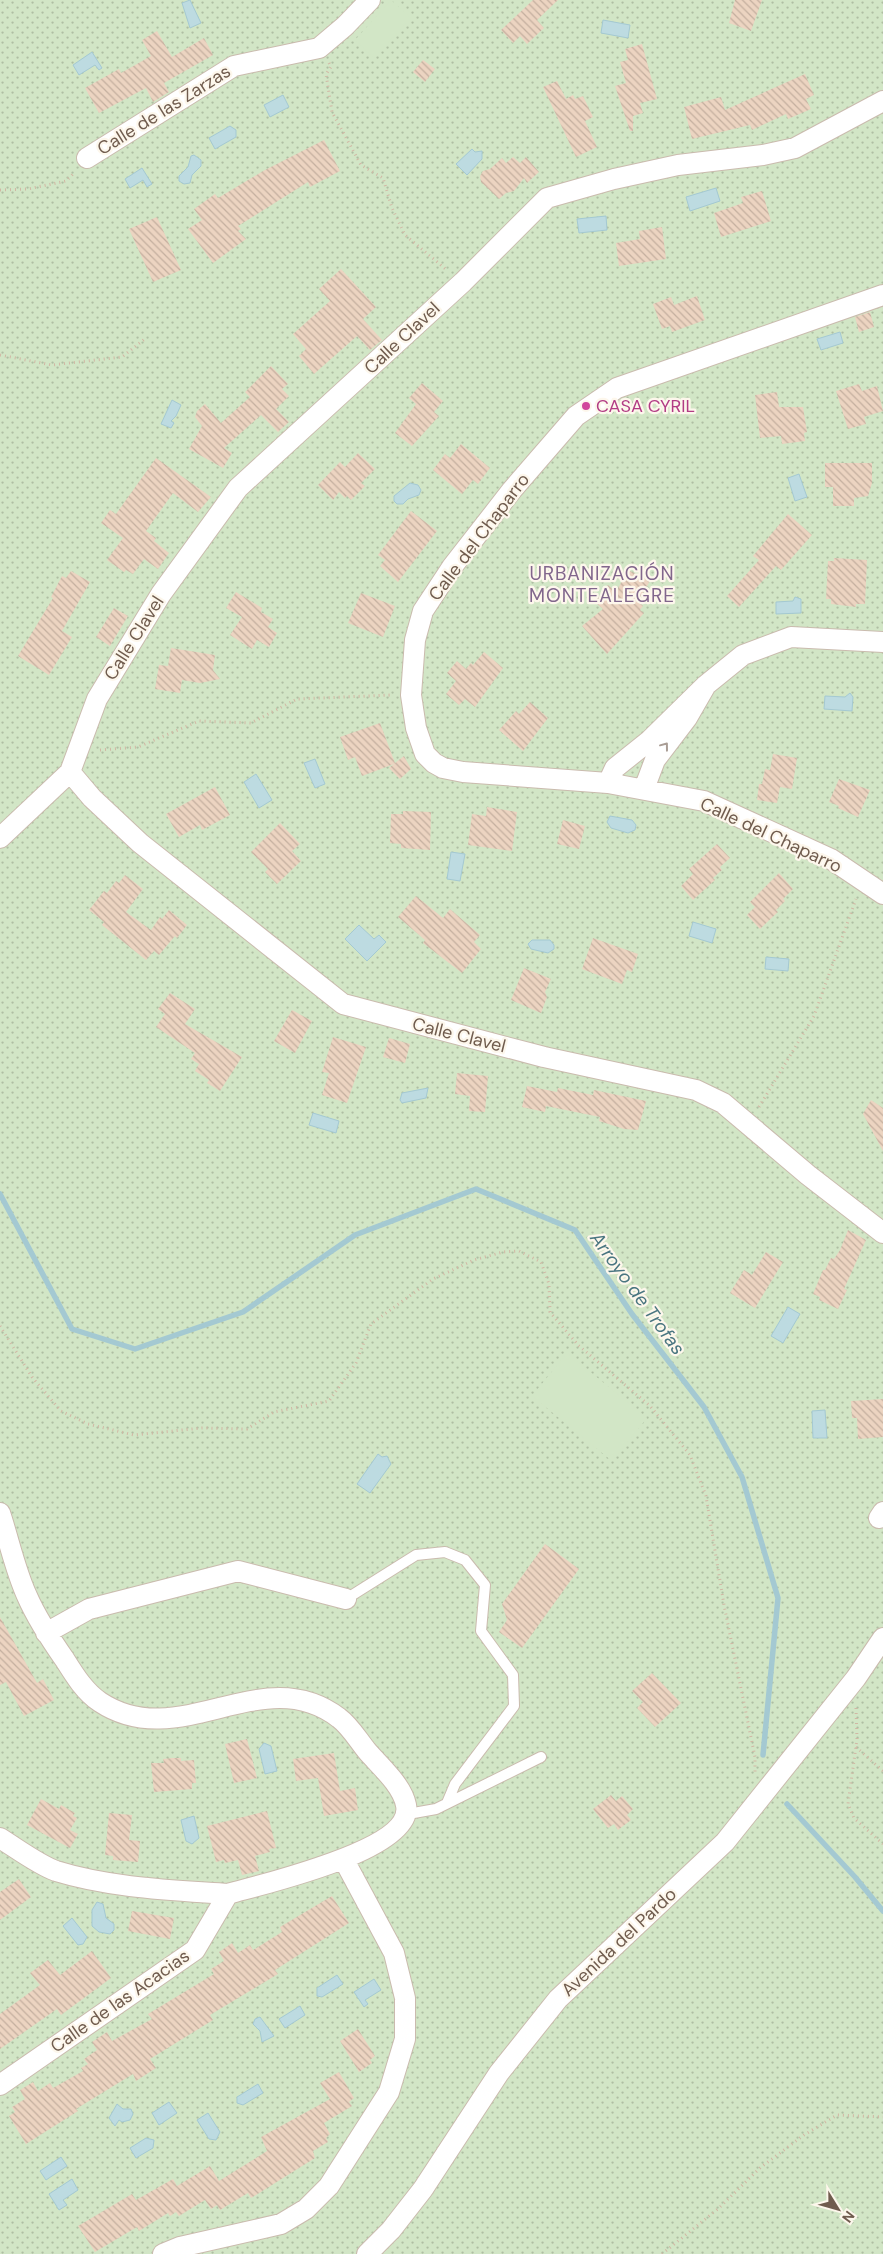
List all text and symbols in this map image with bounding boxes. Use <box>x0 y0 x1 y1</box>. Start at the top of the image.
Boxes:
street label: Calle de las Zarzas <box>93 59 235 161</box>
street label: Calle Clavel <box>359 297 445 379</box>
place label: CASA CYRIL <box>596 394 695 418</box>
marker: CASA CYRIL <box>580 400 592 412</box>
street label: Calle del Chaparro <box>423 468 535 606</box>
district label: URBANIZACIÓN MONTEALEGRE <box>529 561 675 608</box>
street label: Calle Clavel <box>99 591 169 685</box>
one-way arrow <box>659 742 668 752</box>
street label: Calle del Chaparro <box>696 792 846 878</box>
street label: Calle Clavel <box>410 1012 508 1058</box>
water label: Arroyo de Trofas <box>584 1226 691 1360</box>
street label: Avenida del Pardo <box>556 1882 682 2002</box>
street label: Calle de las Acacias <box>46 1944 194 2058</box>
north arrow <box>813 2184 863 2234</box>
text: N <box>838 2207 859 2226</box>

